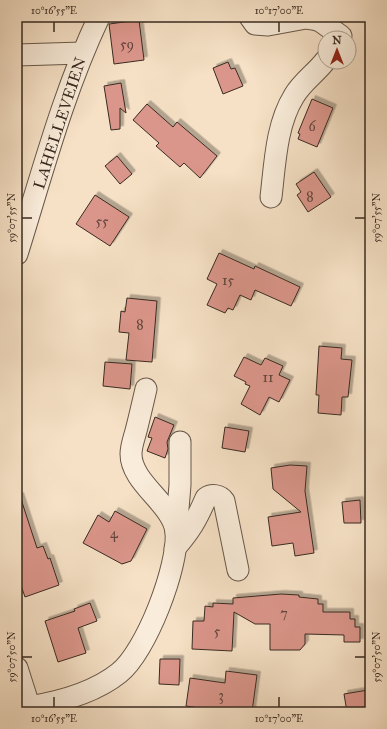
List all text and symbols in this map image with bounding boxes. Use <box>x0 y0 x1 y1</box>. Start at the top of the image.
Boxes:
text: 10°16'55"E <box>31 5 77 17</box>
text: 10°17'00"E <box>255 5 303 17</box>
north arrow <box>317 30 357 70</box>
text: N <box>332 34 342 47</box>
house number: 59 <box>120 36 134 53</box>
street label: LAHELLEVEIEN <box>29 54 90 192</box>
house number: 6 <box>308 118 316 135</box>
house number: 8 <box>306 188 314 205</box>
text: 59°07'55"N <box>6 193 18 243</box>
text: 59°07'55"N <box>371 193 383 243</box>
house number: 55 <box>95 213 109 230</box>
house number: 15 <box>222 272 234 289</box>
house number: 8 <box>136 316 144 333</box>
house number: 11 <box>262 369 274 386</box>
house number: 4 <box>110 525 119 542</box>
house number: 7 <box>280 605 288 622</box>
house number: 5 <box>214 623 221 640</box>
text: 59°07'50"N <box>6 631 18 682</box>
text: 59°07'50"N <box>371 631 383 682</box>
house number: 3 <box>218 687 224 704</box>
text: 10°16'55"E <box>31 713 77 725</box>
text: 10°17'00"E <box>255 713 303 725</box>

